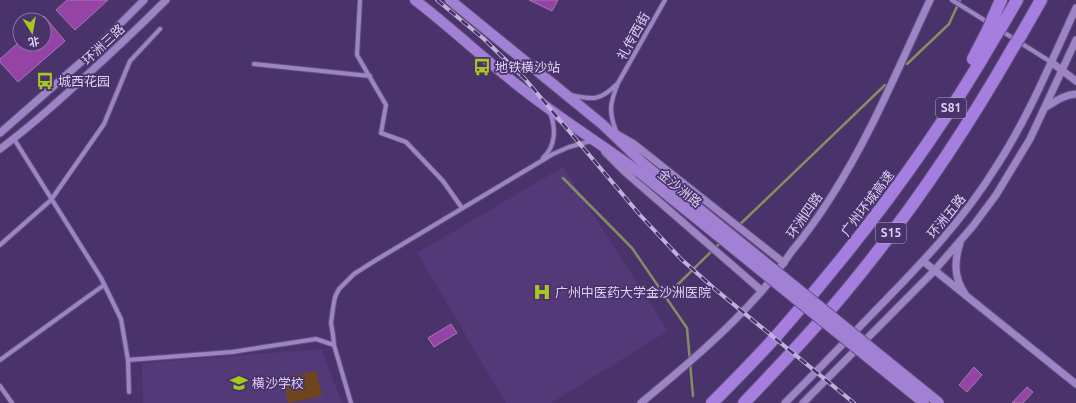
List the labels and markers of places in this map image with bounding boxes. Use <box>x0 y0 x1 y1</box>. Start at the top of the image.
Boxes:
bus stop icon: 地铁横沙站 <box>472 57 492 77</box>
place label: 地铁横沙站 <box>495 60 560 74</box>
bus stop icon: 城西花园 <box>35 71 55 91</box>
place label: 城西花园 <box>58 74 110 88</box>
hospital icon: 广州中医药大学金沙洲医院 <box>532 282 552 302</box>
place label: 广州中医药大学金沙洲医院 <box>555 285 711 299</box>
school or university icon: 横沙学校 <box>229 373 249 393</box>
place label: 横沙学校 <box>252 376 304 390</box>

